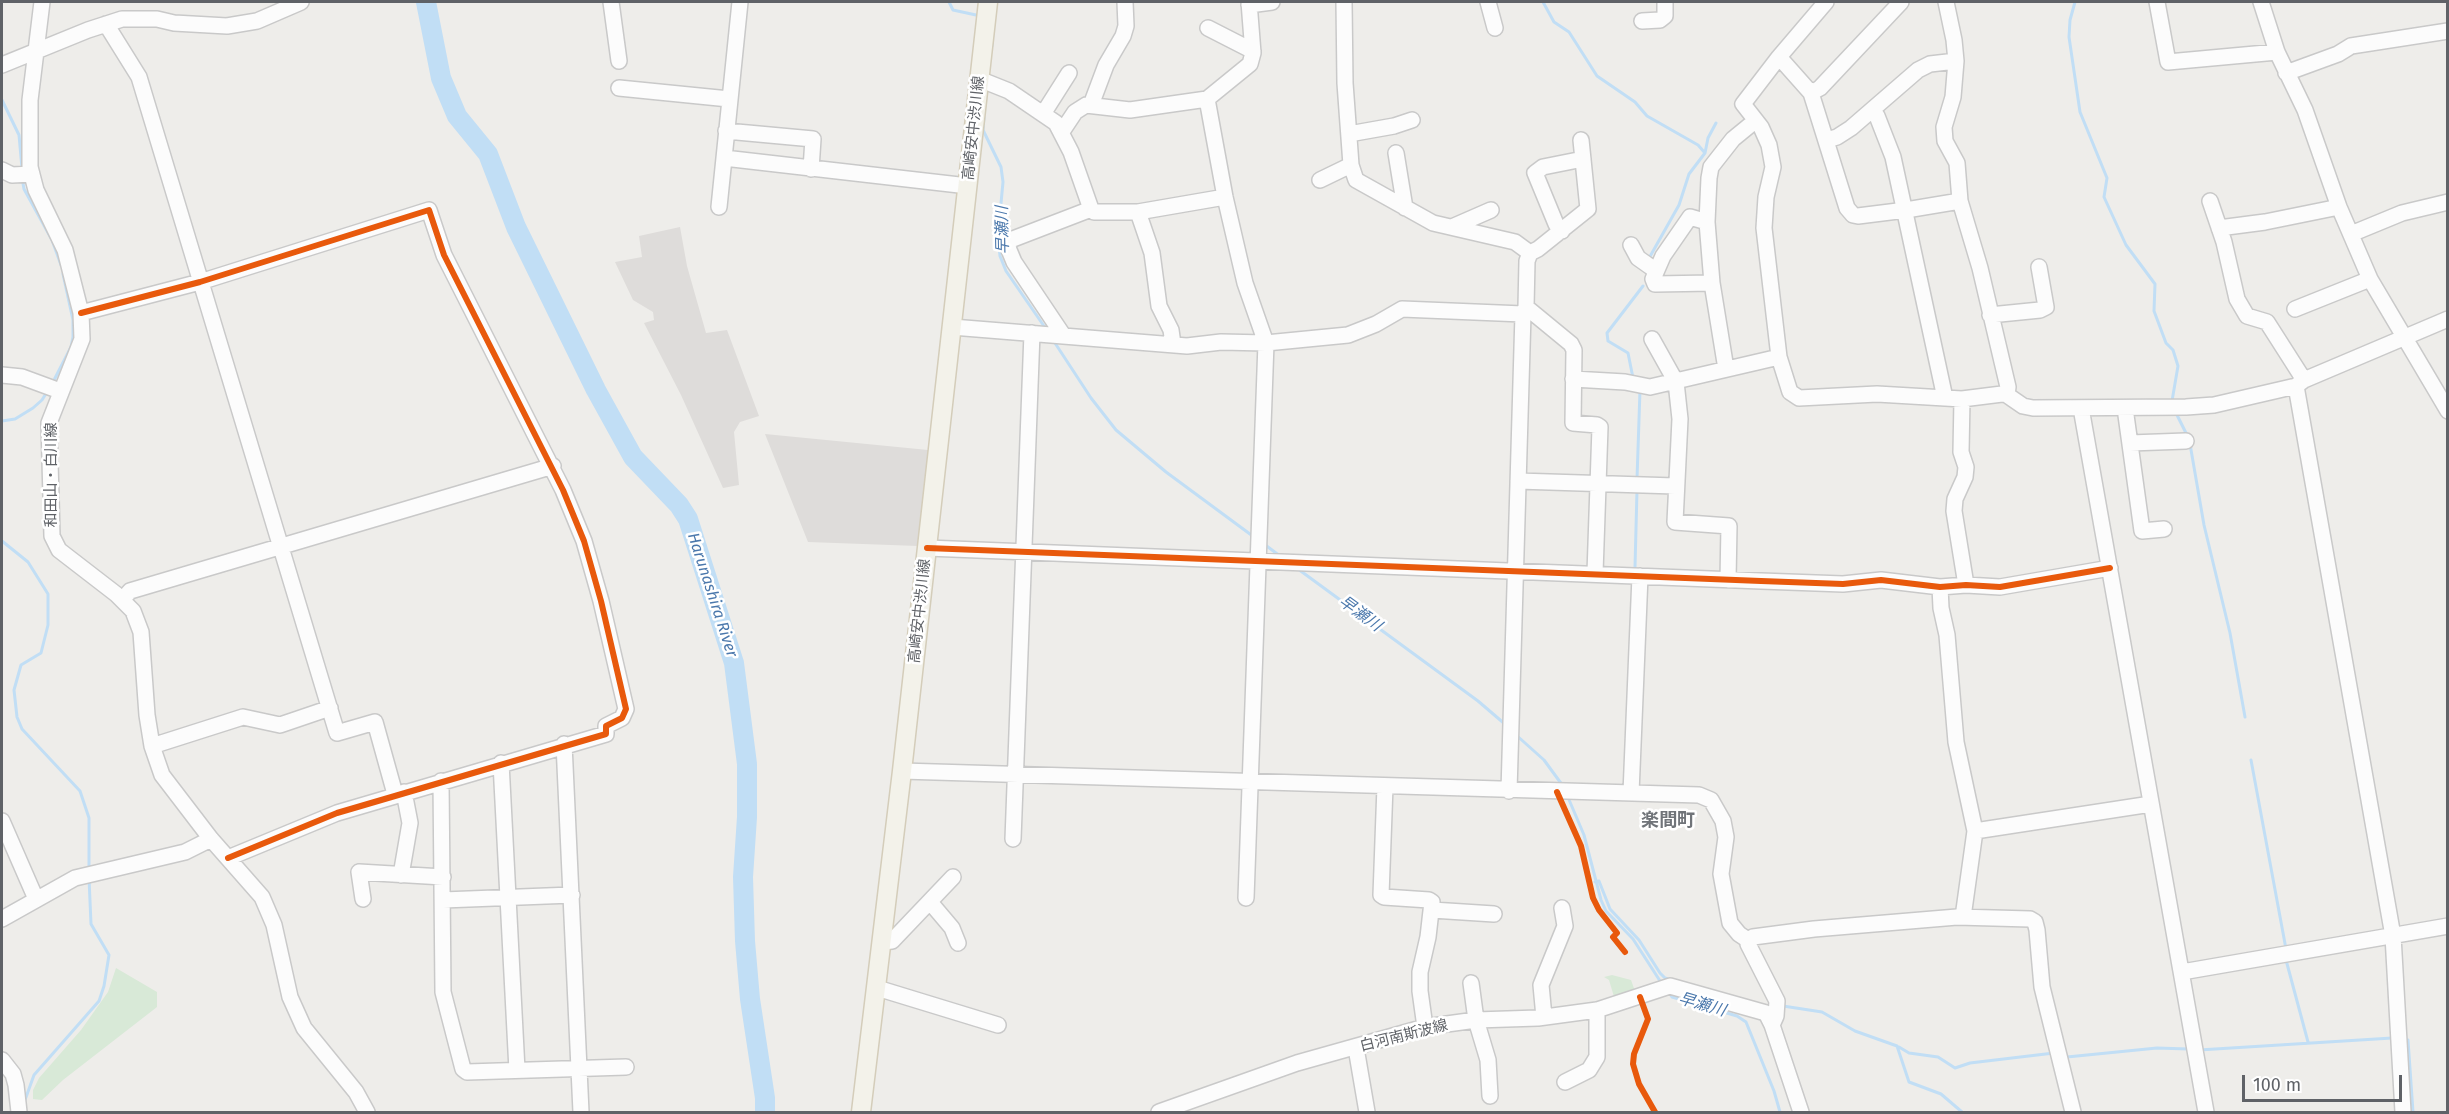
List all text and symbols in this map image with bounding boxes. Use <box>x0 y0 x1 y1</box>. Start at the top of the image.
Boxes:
street label: 高崎安中渋川線 <box>960 75 988 181</box>
water label: 早瀬川 <box>993 206 1013 254</box>
street label: 和田山・白川線 <box>43 423 61 527</box>
water label: Harunashira River <box>683 530 741 660</box>
street label: 高崎安中渋川線 <box>906 558 934 664</box>
water label: 早瀬川 <box>1335 592 1385 636</box>
district label: 楽間町 <box>1641 810 1695 832</box>
water label: 早瀬川 <box>1676 989 1728 1021</box>
street label: 白河南斯波線 <box>1358 1016 1450 1056</box>
scale bar <box>2245 1063 2406 1101</box>
text: 100 m <box>2253 1074 2301 1096</box>

